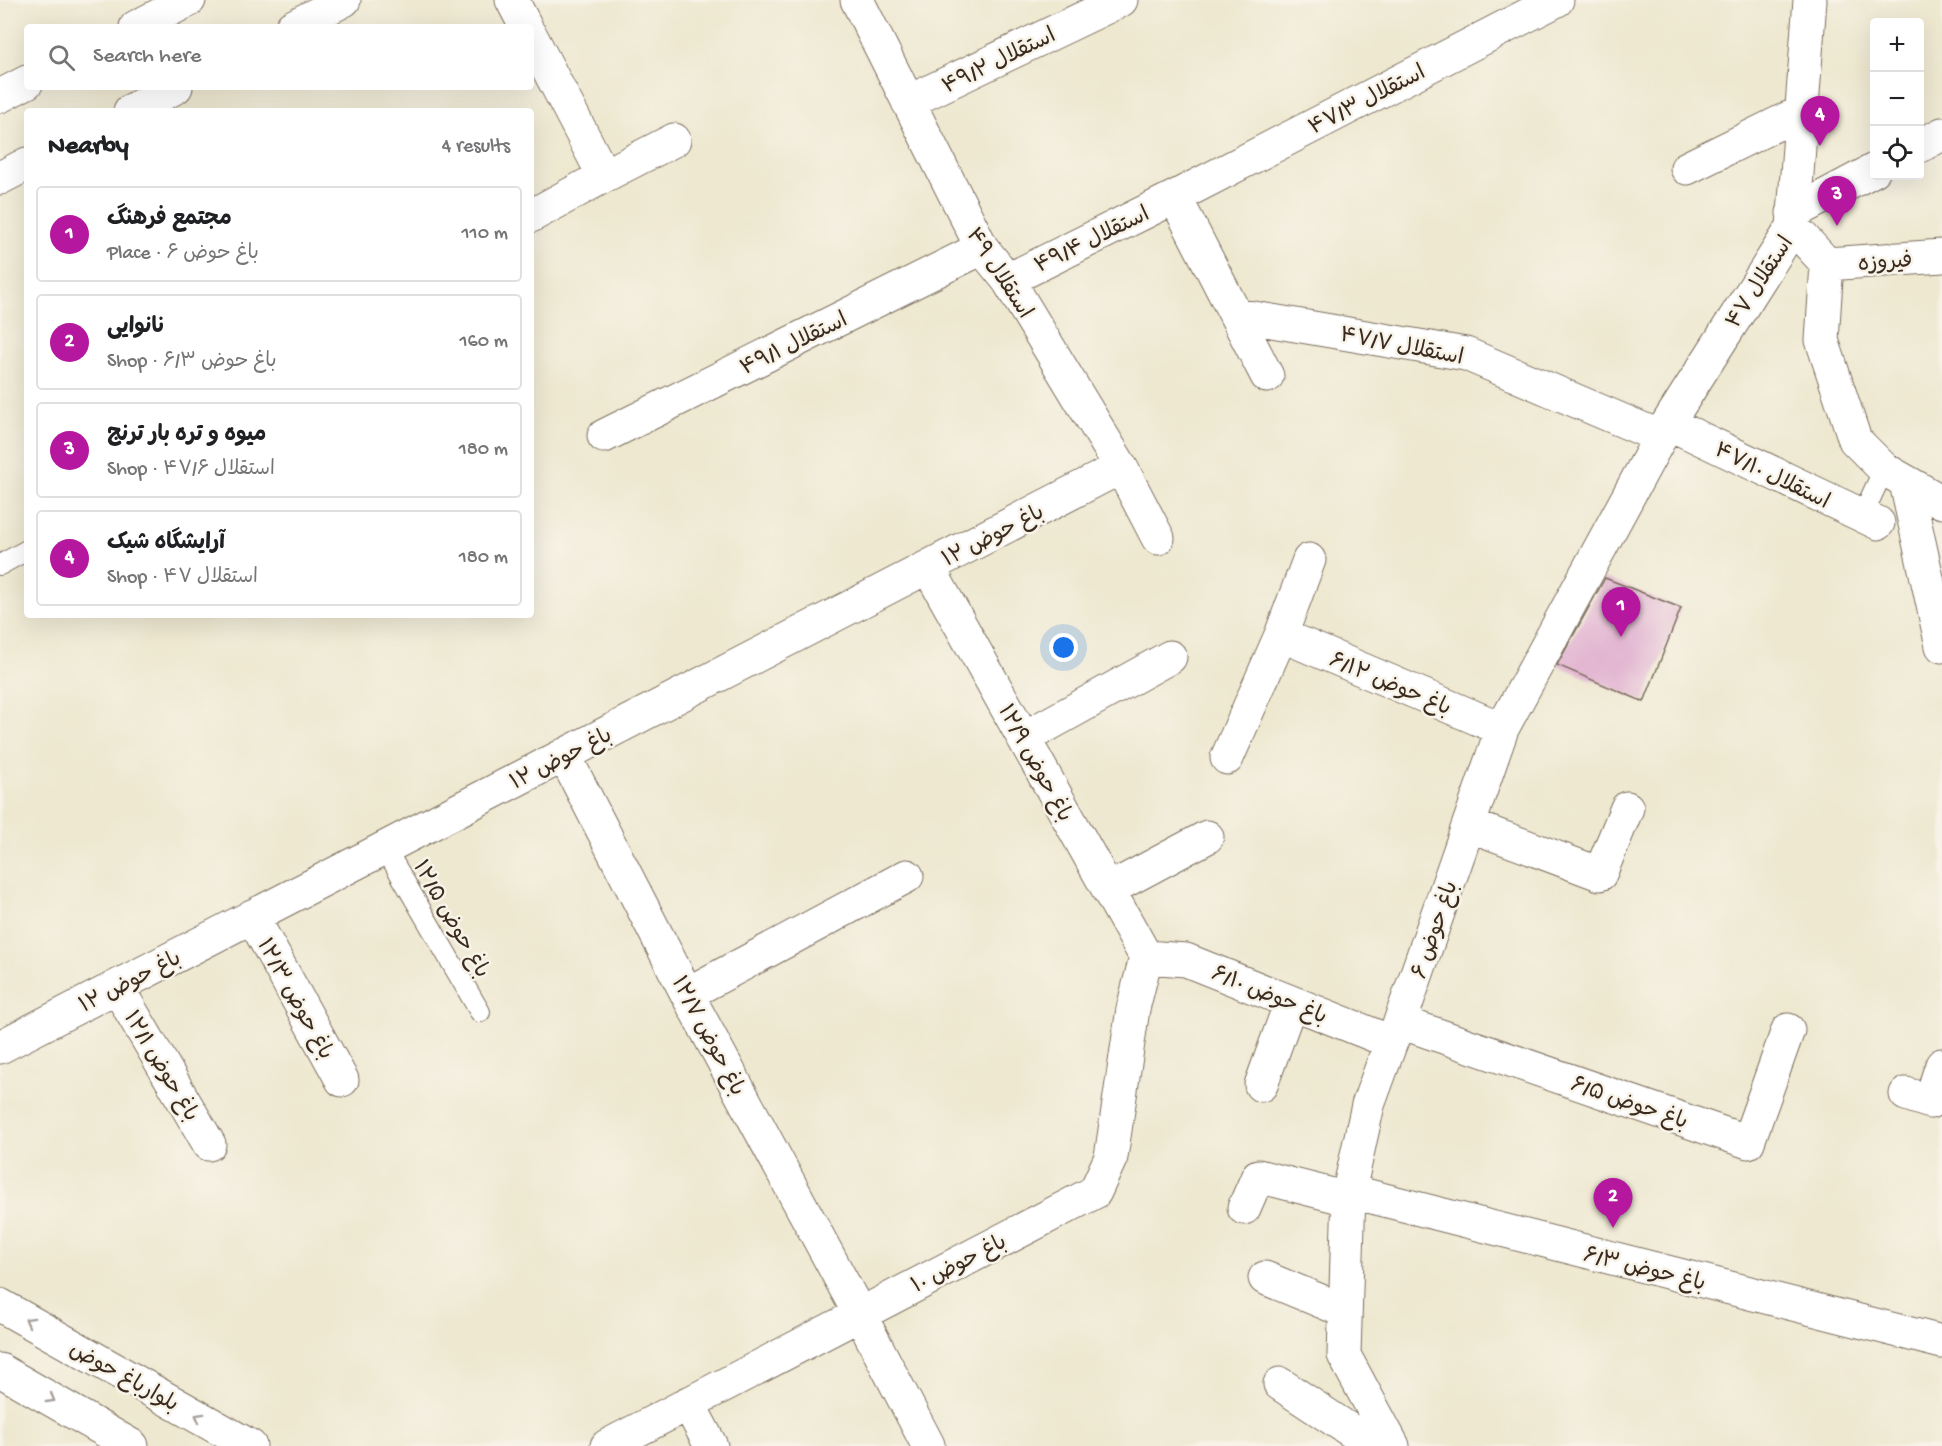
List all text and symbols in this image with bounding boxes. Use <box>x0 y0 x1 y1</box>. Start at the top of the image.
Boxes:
map controls <box>1870 18 1924 180</box>
button: + <box>1870 18 1924 72</box>
search box <box>24 24 534 90</box>
street label: ۴۹/۲ استقلال <box>939 24 1061 101</box>
icon: search <box>45 41 78 74</box>
text: Search here <box>93 44 201 70</box>
street label: ۴۷/۳ استقلال <box>1305 61 1431 142</box>
button: − <box>1870 72 1924 126</box>
pin: 4 <box>1800 96 1840 146</box>
button: locate <box>1870 126 1924 180</box>
text: Nearby <box>48 132 129 163</box>
text: 4 results <box>442 136 510 159</box>
pin: 3 <box>1818 176 1856 226</box>
street label: ۴۹/۴ استقلال <box>1031 203 1154 281</box>
text: مجتمع فرهنگ <box>107 207 232 233</box>
text: 1 <box>65 223 74 246</box>
text: 110 m <box>462 223 508 246</box>
street label: ۴۹ استقلال <box>959 224 1037 324</box>
street label: ۴۷ استقلال <box>1722 232 1801 334</box>
text: Place · ۶ باغ حوض <box>107 243 259 266</box>
street label: فیروزه <box>1857 249 1913 279</box>
street label: ۴۹/۱ استقلال <box>737 308 853 383</box>
text: نانوایی <box>107 315 166 341</box>
street label: ۴۷/۷ استقلال <box>1337 323 1465 373</box>
text: 2 <box>65 331 74 354</box>
text: 160 m <box>459 331 508 354</box>
text: Shop · ۶/۳ باغ حوض <box>107 351 277 374</box>
text: میوه و تره بار ترنج <box>107 423 266 449</box>
text: 3 <box>64 439 75 462</box>
text: 180 m <box>459 439 508 462</box>
street label: ۴۷/۱۰ استقلال <box>1709 439 1833 517</box>
text: Shop · ۴۷/۶ استقلال <box>107 459 275 482</box>
street label: ۱۲ باغ حوض <box>938 500 1049 574</box>
text: آرایشگاه شیک <box>107 531 225 557</box>
text: 4 <box>65 547 74 570</box>
text: 180 m <box>459 547 508 570</box>
text: Shop · ۴۷ استقلال <box>107 567 258 590</box>
pin: 1 <box>1602 588 1640 637</box>
your location <box>1049 633 1078 662</box>
street label: ۶/۱۲ باغ حوض <box>1325 647 1455 723</box>
street label: ۱۲/۹ باغ حوض <box>991 700 1077 827</box>
street label: ۱۲ باغ حوض <box>506 723 617 797</box>
street label: ۱۲/۵ باغ حوض <box>405 856 495 983</box>
street label: ۶ باغ حوض <box>1407 878 1466 983</box>
street label: ۱۲/۳ باغ حوض <box>250 934 338 1065</box>
street label: ۱۲ باغ حوض <box>75 946 186 1020</box>
street label: ۶/۱۰ باغ حوض <box>1207 961 1330 1032</box>
street label: ۱۲/۷ باغ حوض <box>664 972 750 1101</box>
street label: ۱۲/۱ باغ حوض <box>116 1007 204 1127</box>
street label: ۶/۵ باغ حوض <box>1567 1072 1691 1137</box>
pin: 2 <box>1594 1178 1632 1228</box>
street label: ۱۰ باغ حوض <box>907 1230 1012 1301</box>
street label: ۶/۳ باغ حوض <box>1580 1242 1708 1299</box>
one-way arrow <box>25 1317 36 1329</box>
street label: بلوارباغ حوض <box>64 1337 183 1419</box>
one-way arrow <box>45 1392 55 1403</box>
one-way arrow <box>195 1413 205 1424</box>

